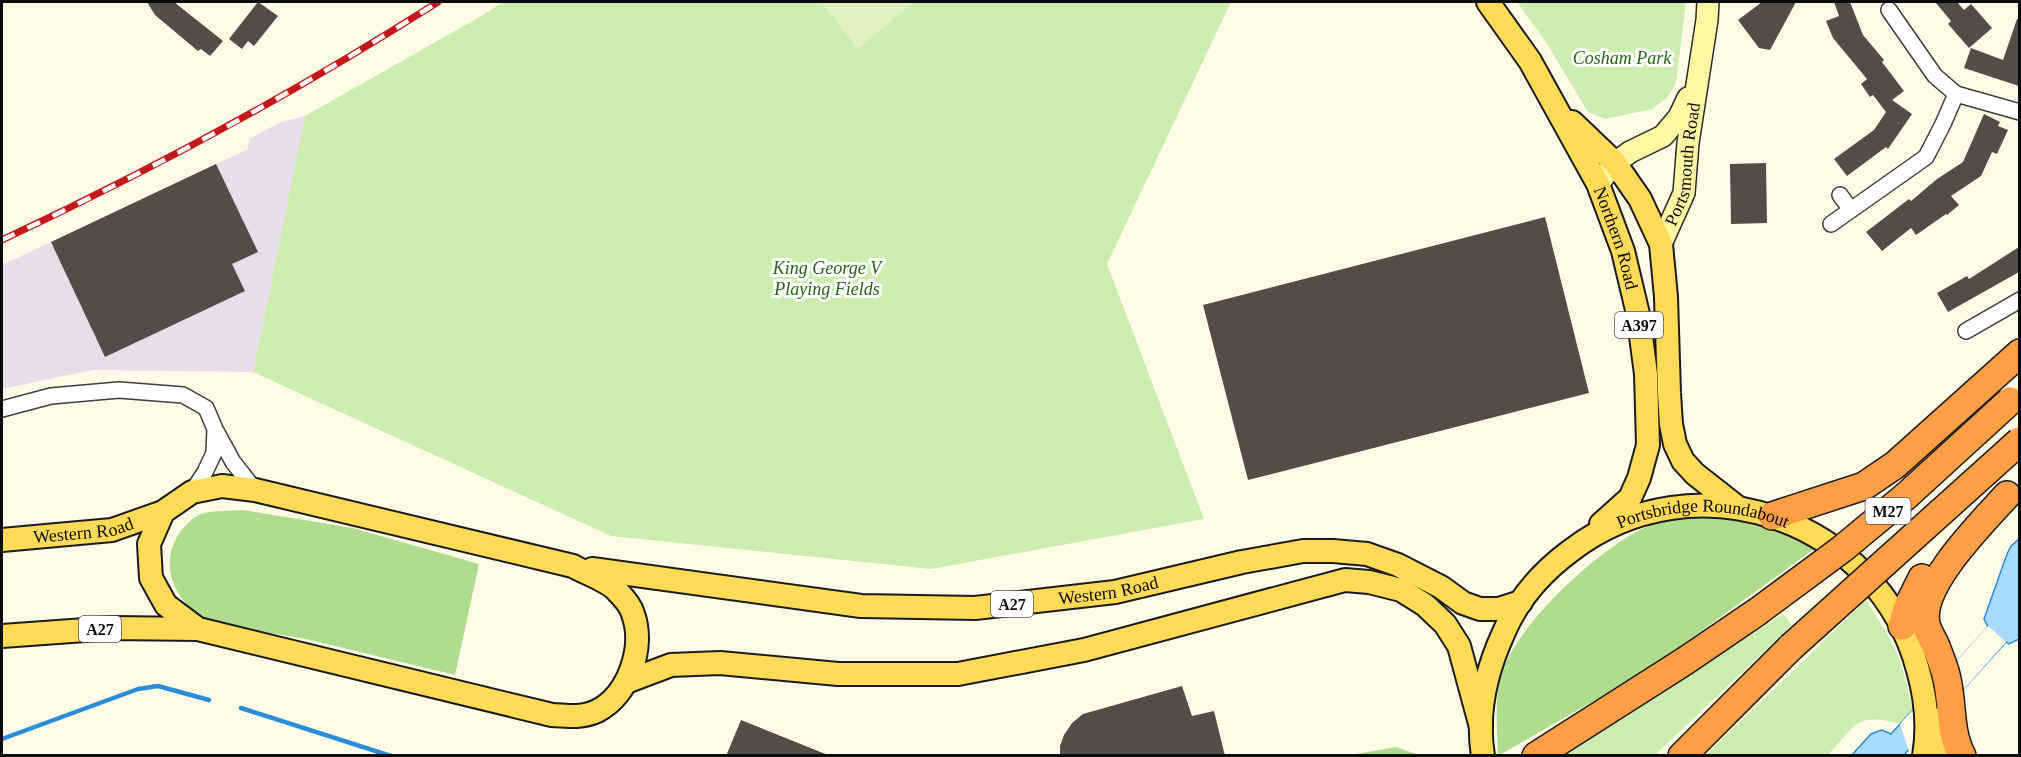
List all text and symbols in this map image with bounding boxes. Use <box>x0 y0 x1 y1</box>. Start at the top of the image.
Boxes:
park label: Cosham Park <box>1573 48 1672 68</box>
street label: Portsmouth Road <box>1661 101 1704 229</box>
street label: Northern Road <box>1590 184 1642 292</box>
park label: King George V Playing Fields <box>772 258 883 299</box>
road number: A397 <box>1615 312 1663 338</box>
street label: Portsbridge Roundabout <box>1614 496 1792 532</box>
road number: M27 <box>1866 498 1910 524</box>
street label: Western Road <box>32 513 136 547</box>
street label: Western Road <box>1057 572 1160 608</box>
road number: A27 <box>991 591 1033 617</box>
road number: A27 <box>79 616 121 642</box>

